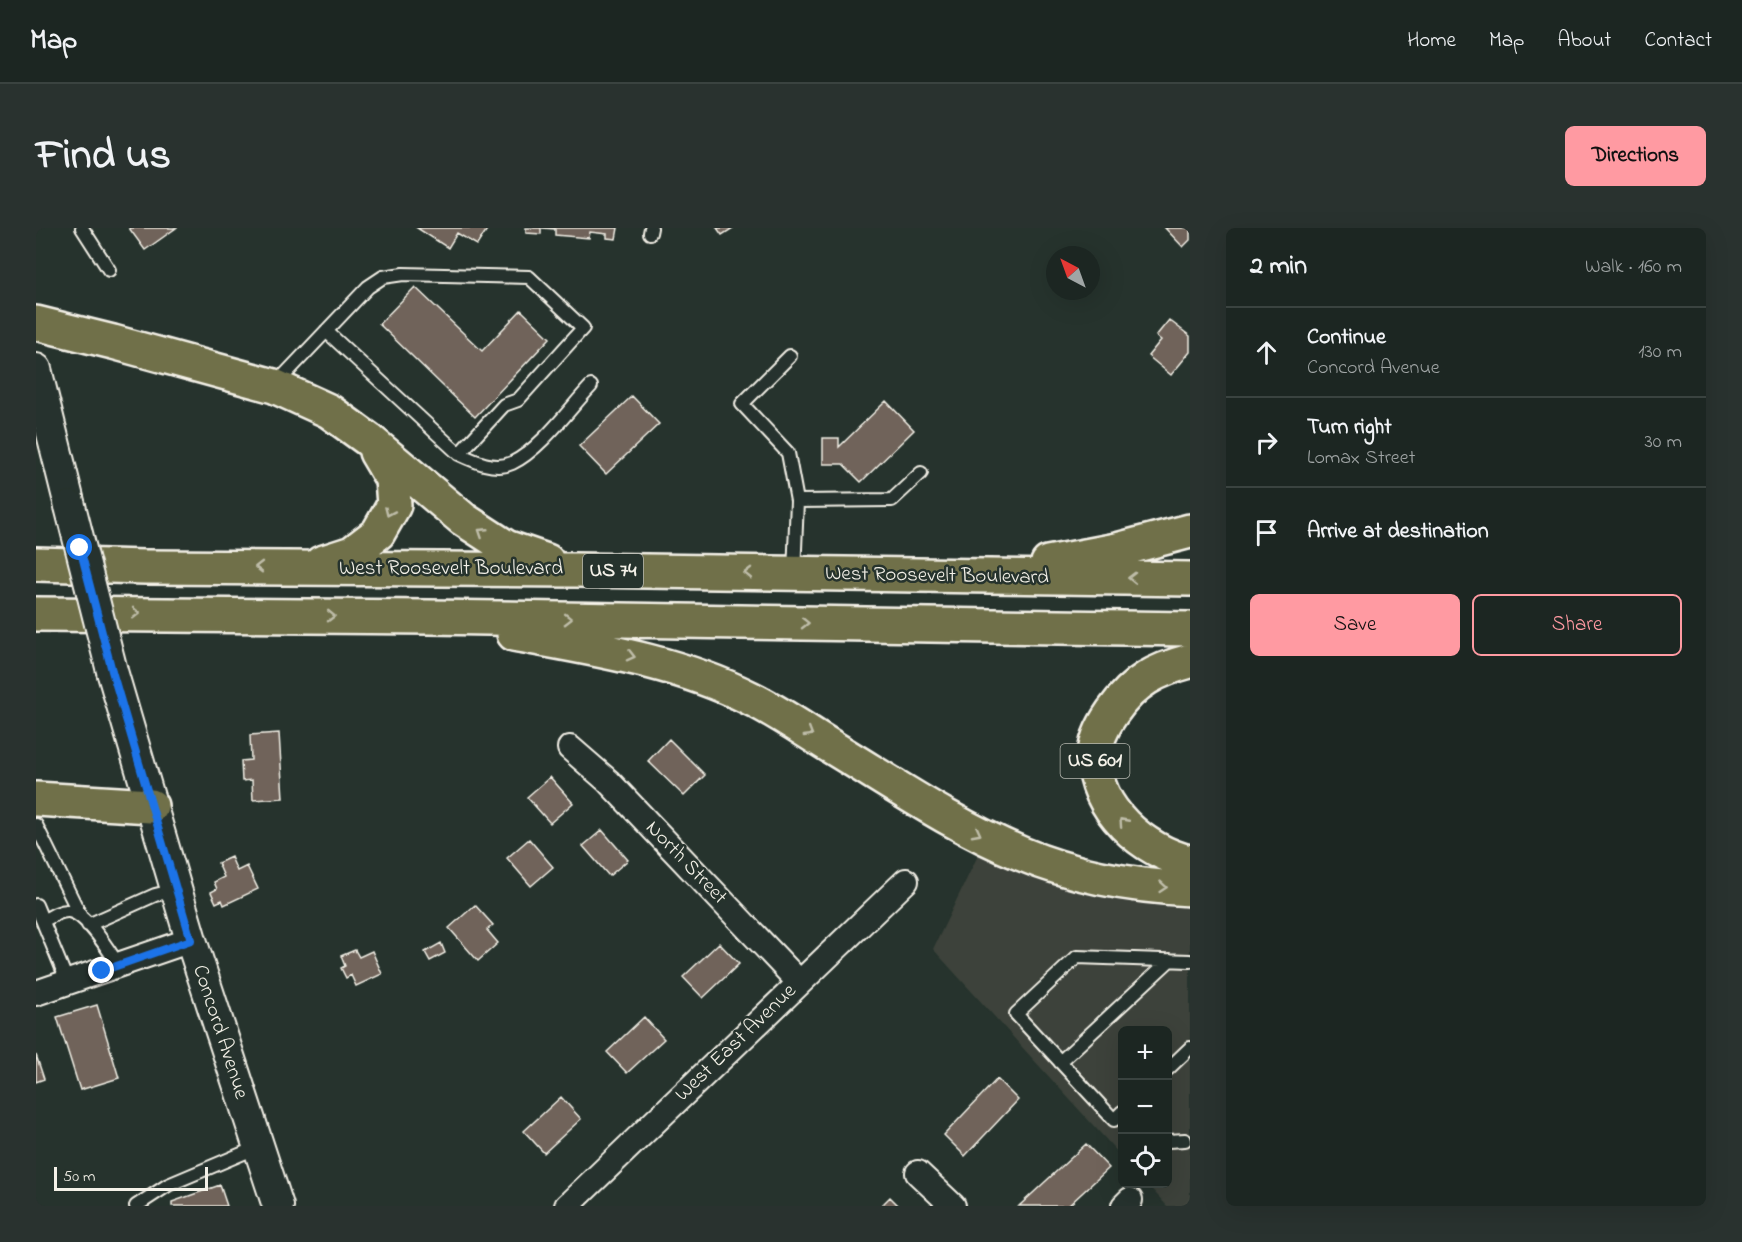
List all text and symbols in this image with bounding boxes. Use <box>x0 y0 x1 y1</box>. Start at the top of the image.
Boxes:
text: Map <box>30 21 77 62</box>
text: Home <box>1407 26 1456 56</box>
text: Map <box>1489 26 1524 56</box>
text: About <box>1557 26 1611 56</box>
text: Contact <box>1644 26 1712 56</box>
text: Find us <box>36 126 171 187</box>
button: Directions <box>1565 126 1706 186</box>
north arrow <box>1046 246 1100 300</box>
text: 2 min <box>1250 248 1307 286</box>
text: Walk · 160 m <box>1585 253 1682 282</box>
text: Continue <box>1307 322 1386 354</box>
icon: ahead <box>1250 336 1283 369</box>
text: 130 m <box>1638 338 1682 367</box>
text: Concord Avenue <box>1307 354 1440 383</box>
text: Turn right <box>1307 412 1392 444</box>
icon: right <box>1250 426 1283 459</box>
text: 30 m <box>1645 428 1682 457</box>
text: Lomax Street <box>1307 444 1415 473</box>
one-way arrow <box>385 505 397 516</box>
icon: arrive <box>1250 516 1283 549</box>
text: Arrive at destination <box>1307 516 1489 548</box>
one-way arrow <box>478 528 489 539</box>
route start <box>66 534 92 560</box>
street label: West Roosevelt Boulevard <box>339 554 563 584</box>
road number: US 74 <box>583 554 643 588</box>
street label: West Roosevelt Boulevard <box>825 559 1049 593</box>
one-way arrow <box>254 561 263 573</box>
one-way arrow <box>743 567 752 580</box>
one-way arrow <box>1127 572 1136 584</box>
button: Save <box>1250 594 1460 656</box>
button: Share <box>1472 594 1682 656</box>
one-way arrow <box>132 607 141 620</box>
one-way arrow <box>327 610 336 622</box>
one-way arrow <box>564 613 573 625</box>
one-way arrow <box>801 617 810 629</box>
one-way arrow <box>626 649 636 662</box>
one-way arrow <box>803 726 813 738</box>
road number: US 601 <box>1060 744 1130 778</box>
street label: North Street <box>638 814 734 912</box>
one-way arrow <box>1119 819 1130 829</box>
one-way arrow <box>971 826 981 837</box>
one-way arrow <box>1158 880 1167 893</box>
route end <box>88 957 114 983</box>
street label: Concord Avenue <box>184 961 256 1103</box>
street label: West East Avenue <box>669 977 804 1109</box>
map controls <box>1118 1026 1172 1188</box>
button: + <box>1118 1026 1172 1080</box>
button: − <box>1118 1080 1172 1134</box>
button: locate <box>1118 1134 1172 1188</box>
scale bar <box>54 1164 208 1192</box>
text: 50 m <box>63 1165 95 1189</box>

